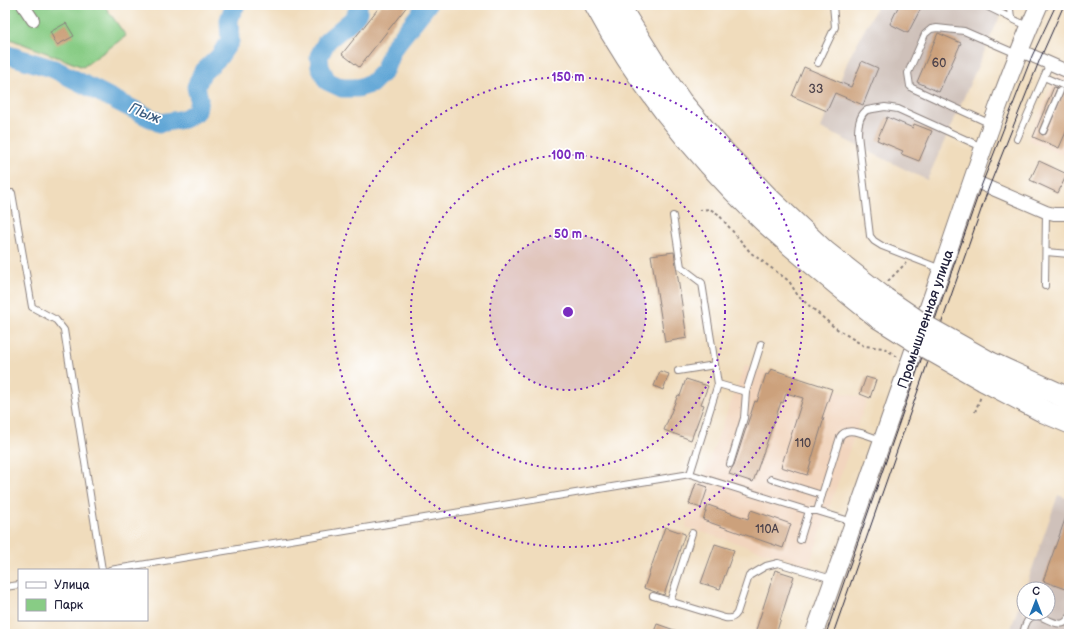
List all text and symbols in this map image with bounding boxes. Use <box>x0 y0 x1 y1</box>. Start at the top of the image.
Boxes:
house number: 60 <box>932 56 946 71</box>
text: 150 m <box>552 70 584 85</box>
house number: 33 <box>809 82 823 97</box>
water label: Пыж <box>126 99 164 129</box>
text: 100 m <box>551 148 585 163</box>
text: 50 m <box>554 227 582 242</box>
street label: Промышленная улица <box>894 247 958 391</box>
centre of rings <box>561 305 575 319</box>
house number: 110 <box>795 436 811 451</box>
house number: 110А <box>755 522 780 537</box>
legend <box>18 569 148 621</box>
text: Улица <box>54 578 90 593</box>
north arrow <box>1016 581 1056 621</box>
text: С <box>1032 585 1040 598</box>
text: Парк <box>54 598 84 613</box>

